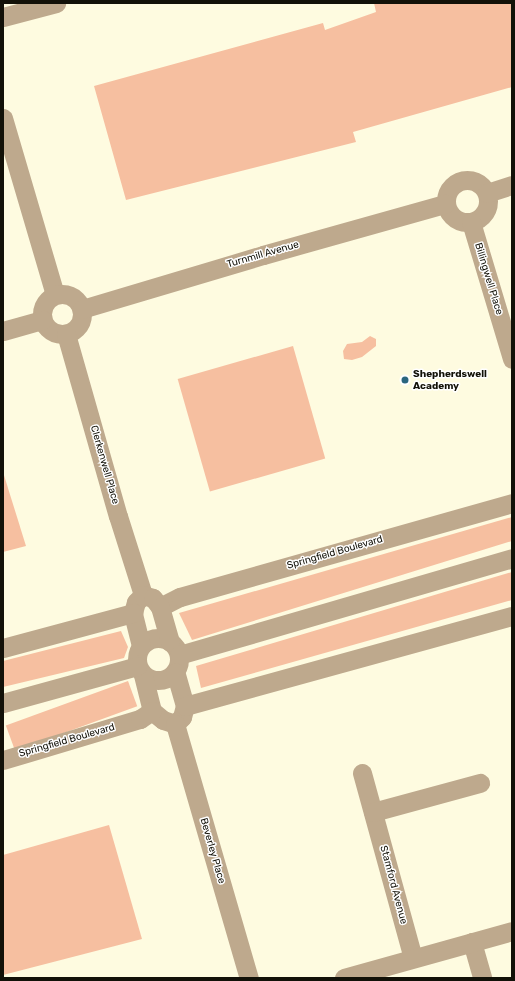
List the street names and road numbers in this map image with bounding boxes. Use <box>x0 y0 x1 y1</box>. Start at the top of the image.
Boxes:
street label: Turnmill Avenue <box>226 239 300 271</box>
street label: Billingwell Place <box>471 242 505 316</box>
street label: Clerkenwell Place <box>87 424 121 506</box>
street label: Springfield Boulevard <box>286 534 384 572</box>
street label: Springfield Boulevard <box>18 722 116 760</box>
street label: Beverley Place <box>197 817 227 885</box>
street label: Stamford Avenue <box>377 844 409 926</box>

